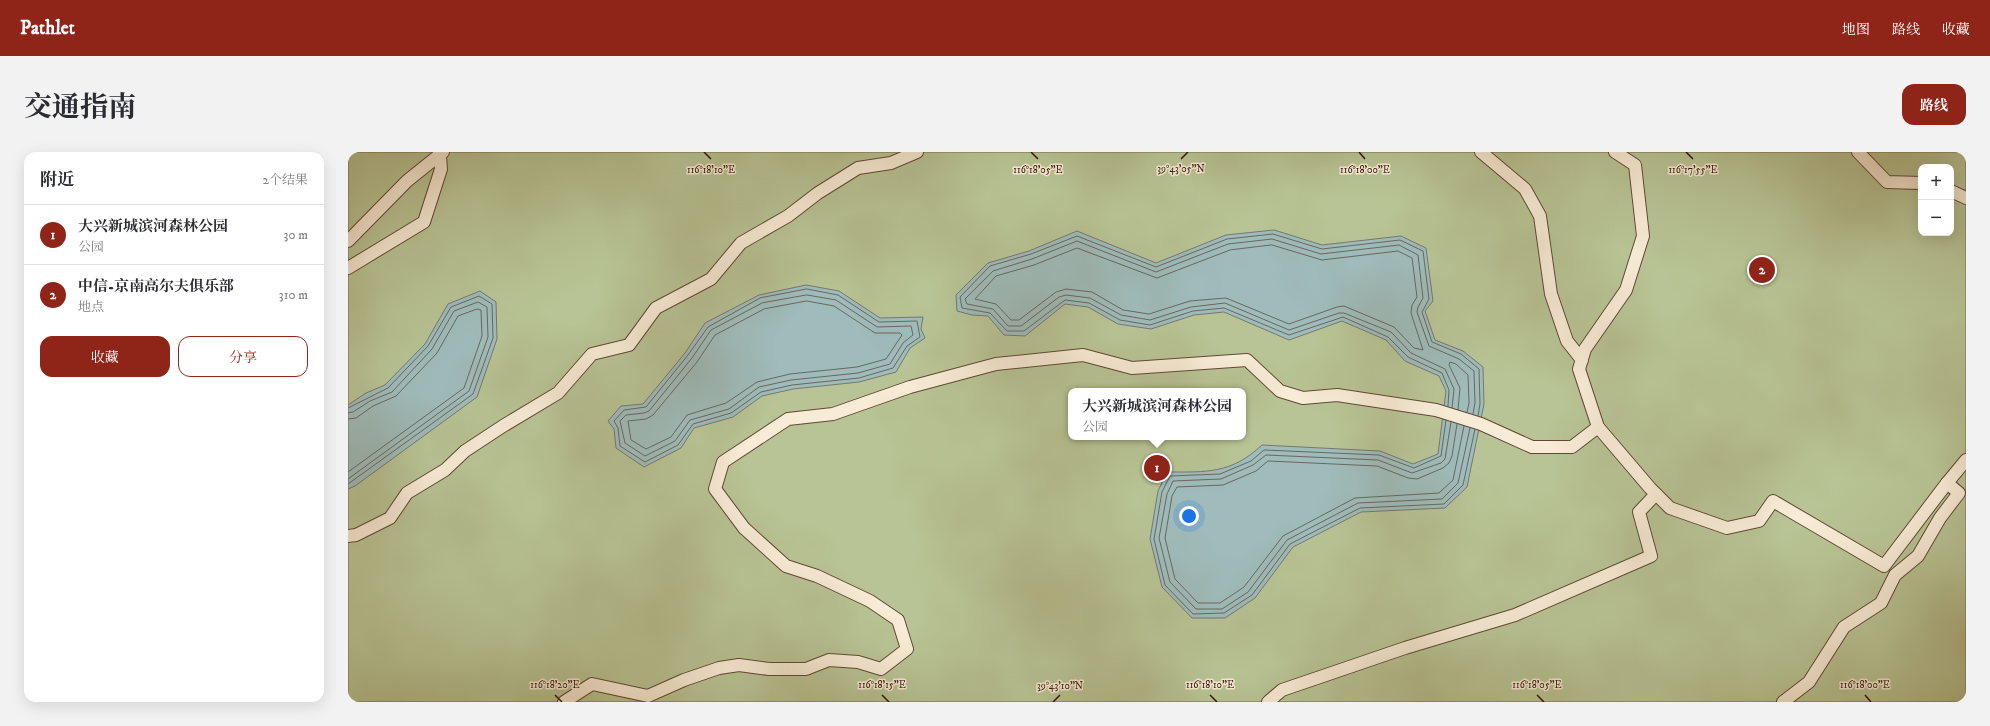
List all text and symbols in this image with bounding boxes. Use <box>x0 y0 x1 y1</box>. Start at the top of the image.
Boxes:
text: Pathlet <box>20 17 75 40</box>
text: 地图 <box>1842 21 1870 39</box>
text: 路线 <box>1892 21 1920 39</box>
text: 收藏 <box>1942 21 1970 39</box>
button: 路线 <box>1902 84 1966 125</box>
text: 交通指南 <box>24 90 136 125</box>
text: 39°43'05"N <box>1157 163 1205 175</box>
text: 116°18'10"E <box>687 164 735 176</box>
text: 116°18'05"E <box>1013 164 1063 176</box>
text: 116°18'00"E <box>1340 164 1390 176</box>
text: 116°17'55"E <box>1668 164 1718 176</box>
map controls <box>1918 164 1954 236</box>
button: + <box>1918 164 1954 200</box>
text: 附近 <box>40 169 74 191</box>
text: 2个结果 <box>263 172 308 188</box>
button: − <box>1918 200 1954 236</box>
text: 大兴新城滨河森林公园 <box>78 217 228 236</box>
text: 1 <box>51 227 55 243</box>
text: 30 m <box>284 227 308 243</box>
text: 公园 <box>78 239 104 255</box>
pin: 2 <box>1749 255 1775 285</box>
text: 中信-京南高尔夫俱乐部 <box>78 277 234 296</box>
text: 2 <box>50 287 56 303</box>
text: 310 m <box>279 287 308 303</box>
text: 地点 <box>78 299 104 315</box>
button: 收藏 <box>40 336 170 377</box>
button: 分享 <box>178 336 308 377</box>
popup <box>1068 388 1246 440</box>
text: 大兴新城滨河森林公园 <box>1082 397 1232 416</box>
text: 公园 <box>1082 419 1108 435</box>
pin: 1 <box>1144 453 1170 483</box>
your location <box>1179 506 1199 526</box>
text: 116°18'20"E <box>530 679 580 691</box>
text: 116°18'15"E <box>858 679 906 691</box>
text: 116°18'10"E <box>1186 679 1234 691</box>
text: 116°18'05"E <box>1512 679 1562 691</box>
text: 116°18'00"E <box>1840 679 1890 691</box>
text: 39°43'10"N <box>1037 680 1083 692</box>

